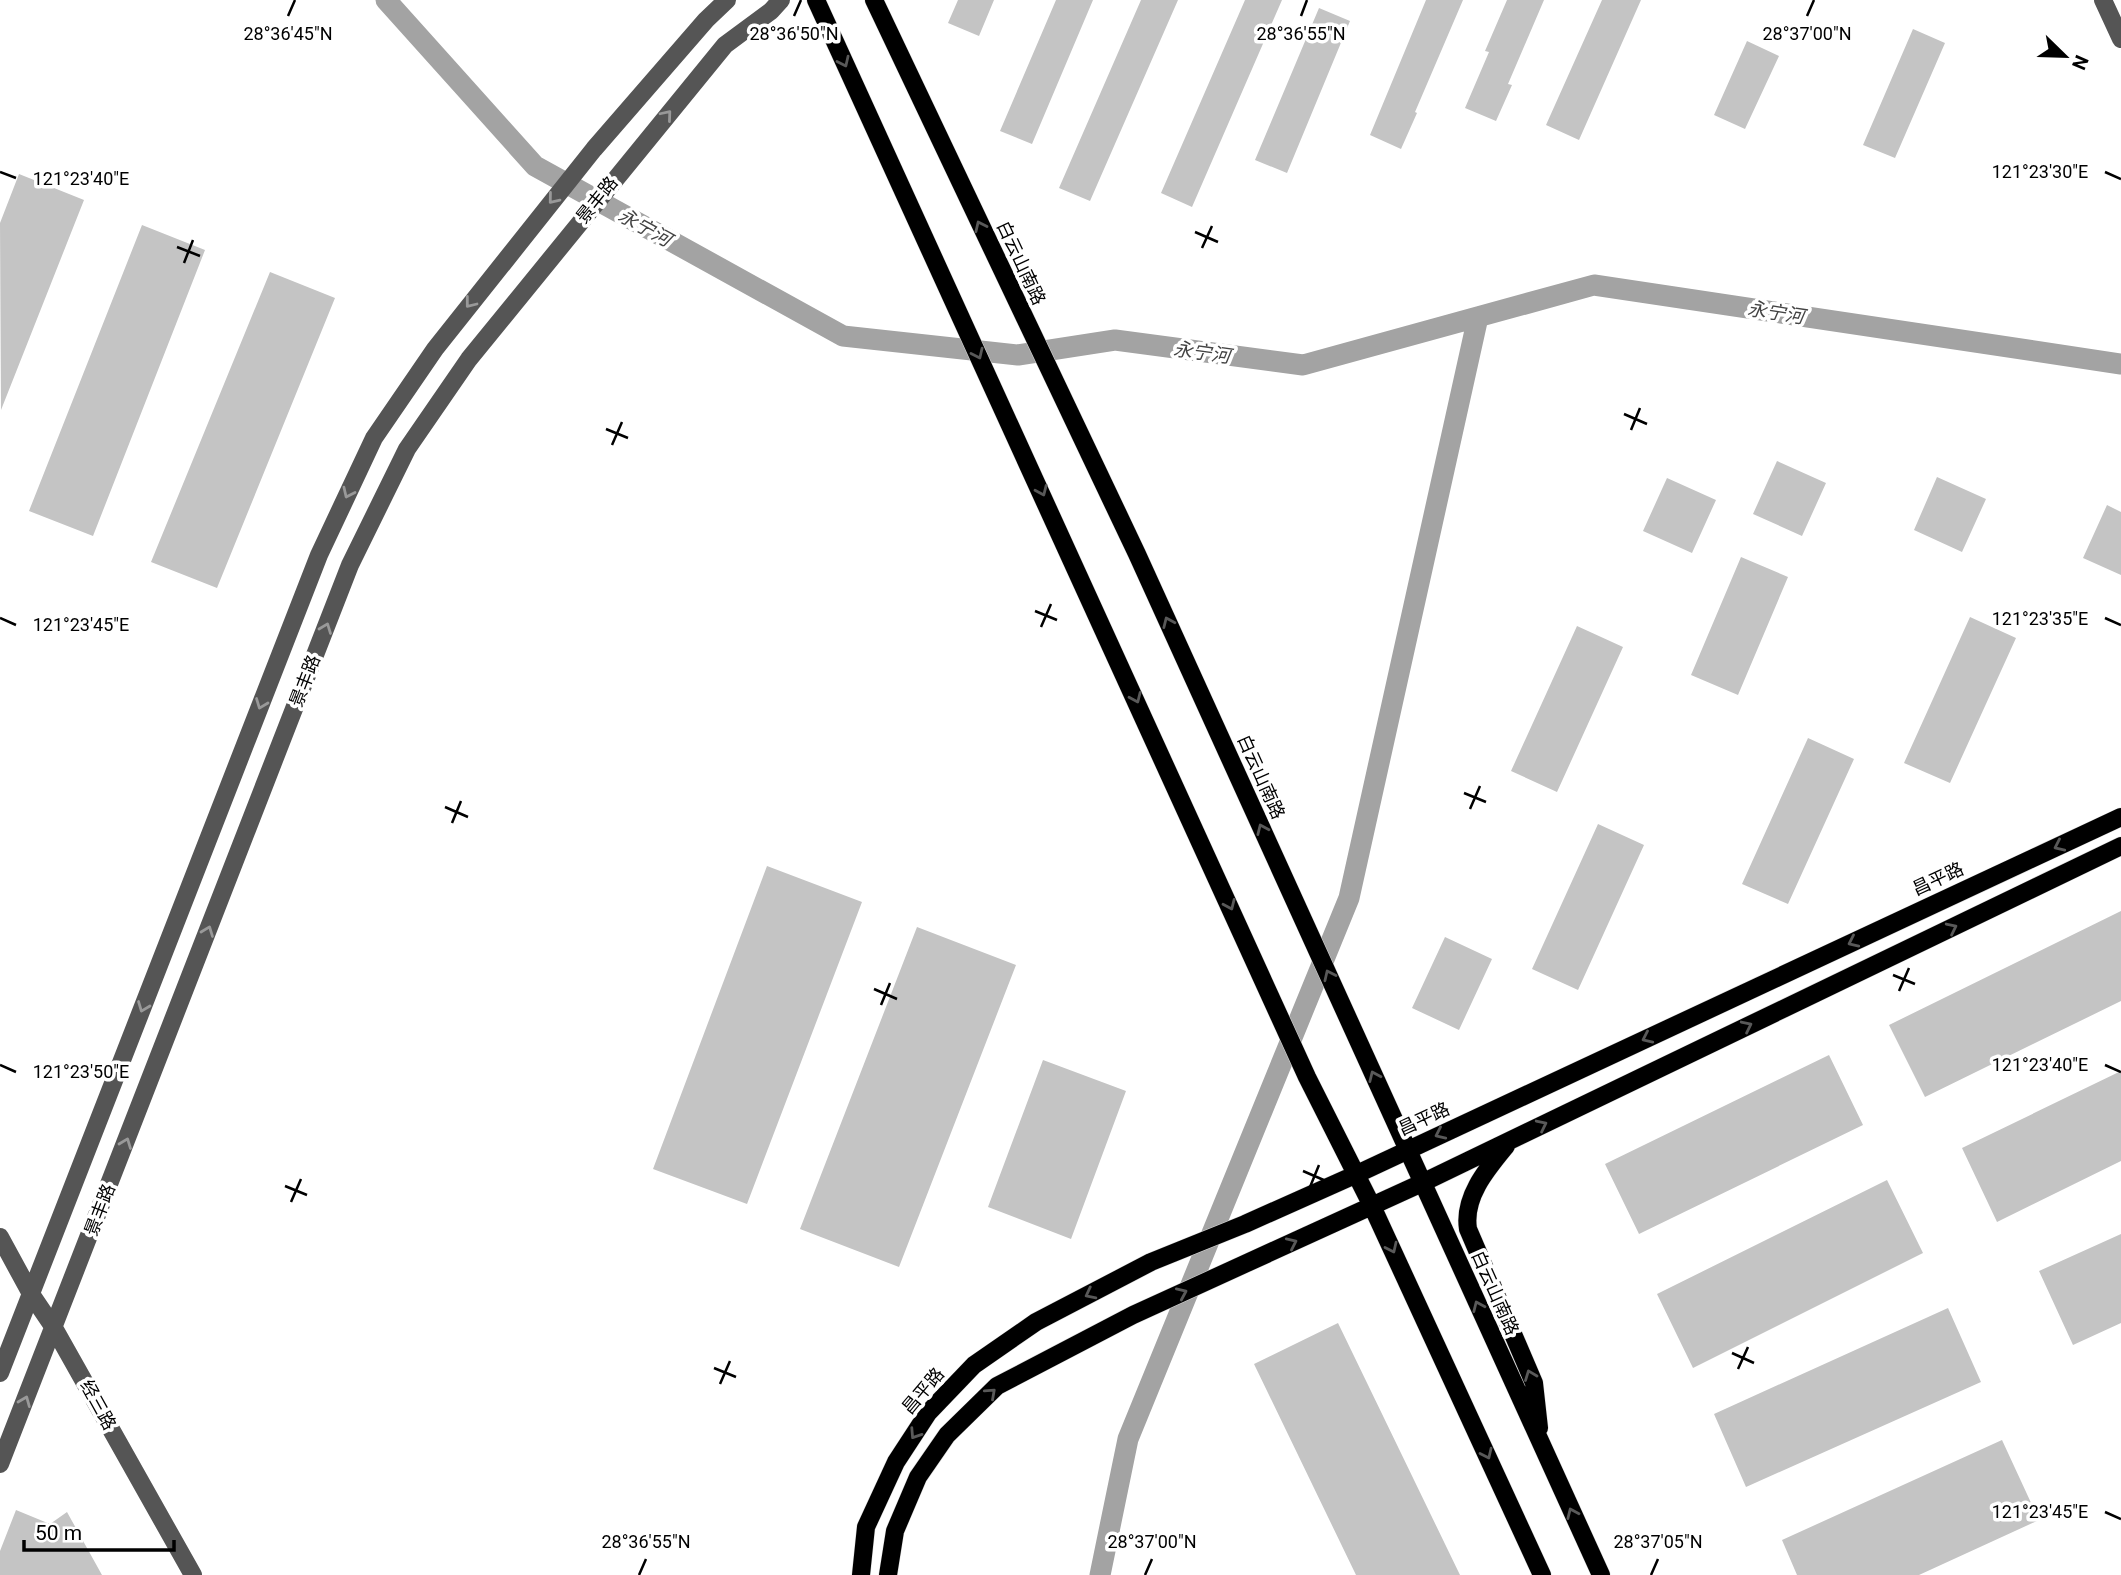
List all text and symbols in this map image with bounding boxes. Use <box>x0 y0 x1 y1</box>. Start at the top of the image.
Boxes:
north arrow <box>2030 21 2100 91</box>
text: 28°36'45"N <box>243 23 333 44</box>
text: 28°36'50"N <box>749 23 839 44</box>
text: 28°36'55"N <box>1256 23 1346 44</box>
text: 28°37'00"N <box>1762 23 1852 44</box>
text: N <box>2067 52 2093 73</box>
one-way arrow <box>836 55 850 67</box>
one-way arrow <box>659 111 671 124</box>
text: 121°23'30"E <box>1992 161 2088 182</box>
text: 121°23'40"E <box>33 168 129 189</box>
street label: 景丰路 <box>571 172 622 227</box>
one-way arrow <box>549 190 561 203</box>
water label: 永宁河 <box>614 204 679 253</box>
street label: 白云山南路 <box>993 218 1050 308</box>
one-way arrow <box>975 221 989 233</box>
one-way arrow <box>466 295 479 308</box>
water label: 永宁河 <box>1746 297 1810 329</box>
water label: 永宁河 <box>1172 337 1236 368</box>
one-way arrow <box>970 347 984 359</box>
one-way arrow <box>1034 484 1048 496</box>
one-way arrow <box>342 486 356 499</box>
text: 121°23'35"E <box>1992 608 2088 629</box>
text: 121°23'45"E <box>33 614 129 635</box>
one-way arrow <box>1162 616 1176 629</box>
one-way arrow <box>317 622 331 634</box>
street label: 景丰路 <box>285 652 324 710</box>
one-way arrow <box>1128 691 1142 703</box>
one-way arrow <box>256 697 270 709</box>
street label: 白云山南路 <box>1234 731 1289 822</box>
one-way arrow <box>1256 824 1270 836</box>
one-way arrow <box>2054 838 2066 852</box>
street label: 昌平路 <box>1909 858 1967 899</box>
one-way arrow <box>1222 898 1236 911</box>
one-way arrow <box>1945 922 1957 936</box>
one-way arrow <box>200 926 214 938</box>
one-way arrow <box>1848 934 1860 948</box>
one-way arrow <box>1323 970 1337 982</box>
one-way arrow <box>137 1000 151 1012</box>
one-way arrow <box>1740 1021 1752 1035</box>
one-way arrow <box>1642 1030 1654 1044</box>
text: 121°23'40"E <box>1992 1054 2088 1075</box>
text: 121°23'50"E <box>33 1061 129 1082</box>
one-way arrow <box>1368 1071 1382 1083</box>
street label: 昌平路 <box>1395 1098 1453 1139</box>
one-way arrow <box>1535 1120 1547 1134</box>
one-way arrow <box>1435 1126 1448 1140</box>
one-way arrow <box>118 1138 132 1150</box>
street label: 景丰路 <box>80 1181 119 1239</box>
one-way arrow <box>1285 1237 1297 1251</box>
one-way arrow <box>1383 1241 1397 1253</box>
street label: 白云山南路 <box>1468 1247 1523 1338</box>
one-way arrow <box>1085 1285 1097 1299</box>
one-way arrow <box>1174 1287 1187 1301</box>
one-way arrow <box>1472 1301 1486 1313</box>
street label: 昌平路 <box>897 1363 948 1418</box>
one-way arrow <box>1525 1369 1539 1381</box>
street label: 经三路 <box>76 1376 121 1433</box>
one-way arrow <box>983 1389 996 1401</box>
one-way arrow <box>17 1396 31 1408</box>
one-way arrow <box>910 1426 923 1439</box>
one-way arrow <box>1479 1447 1493 1460</box>
text: 121°23'45"E <box>1992 1501 2088 1522</box>
scale bar <box>24 1508 175 1552</box>
one-way arrow <box>1566 1508 1580 1520</box>
text: 50 m <box>35 1521 82 1545</box>
text: 28°36'55"N <box>601 1531 691 1552</box>
text: 28°37'00"N <box>1107 1531 1197 1552</box>
text: 28°37'05"N <box>1613 1531 1703 1552</box>

